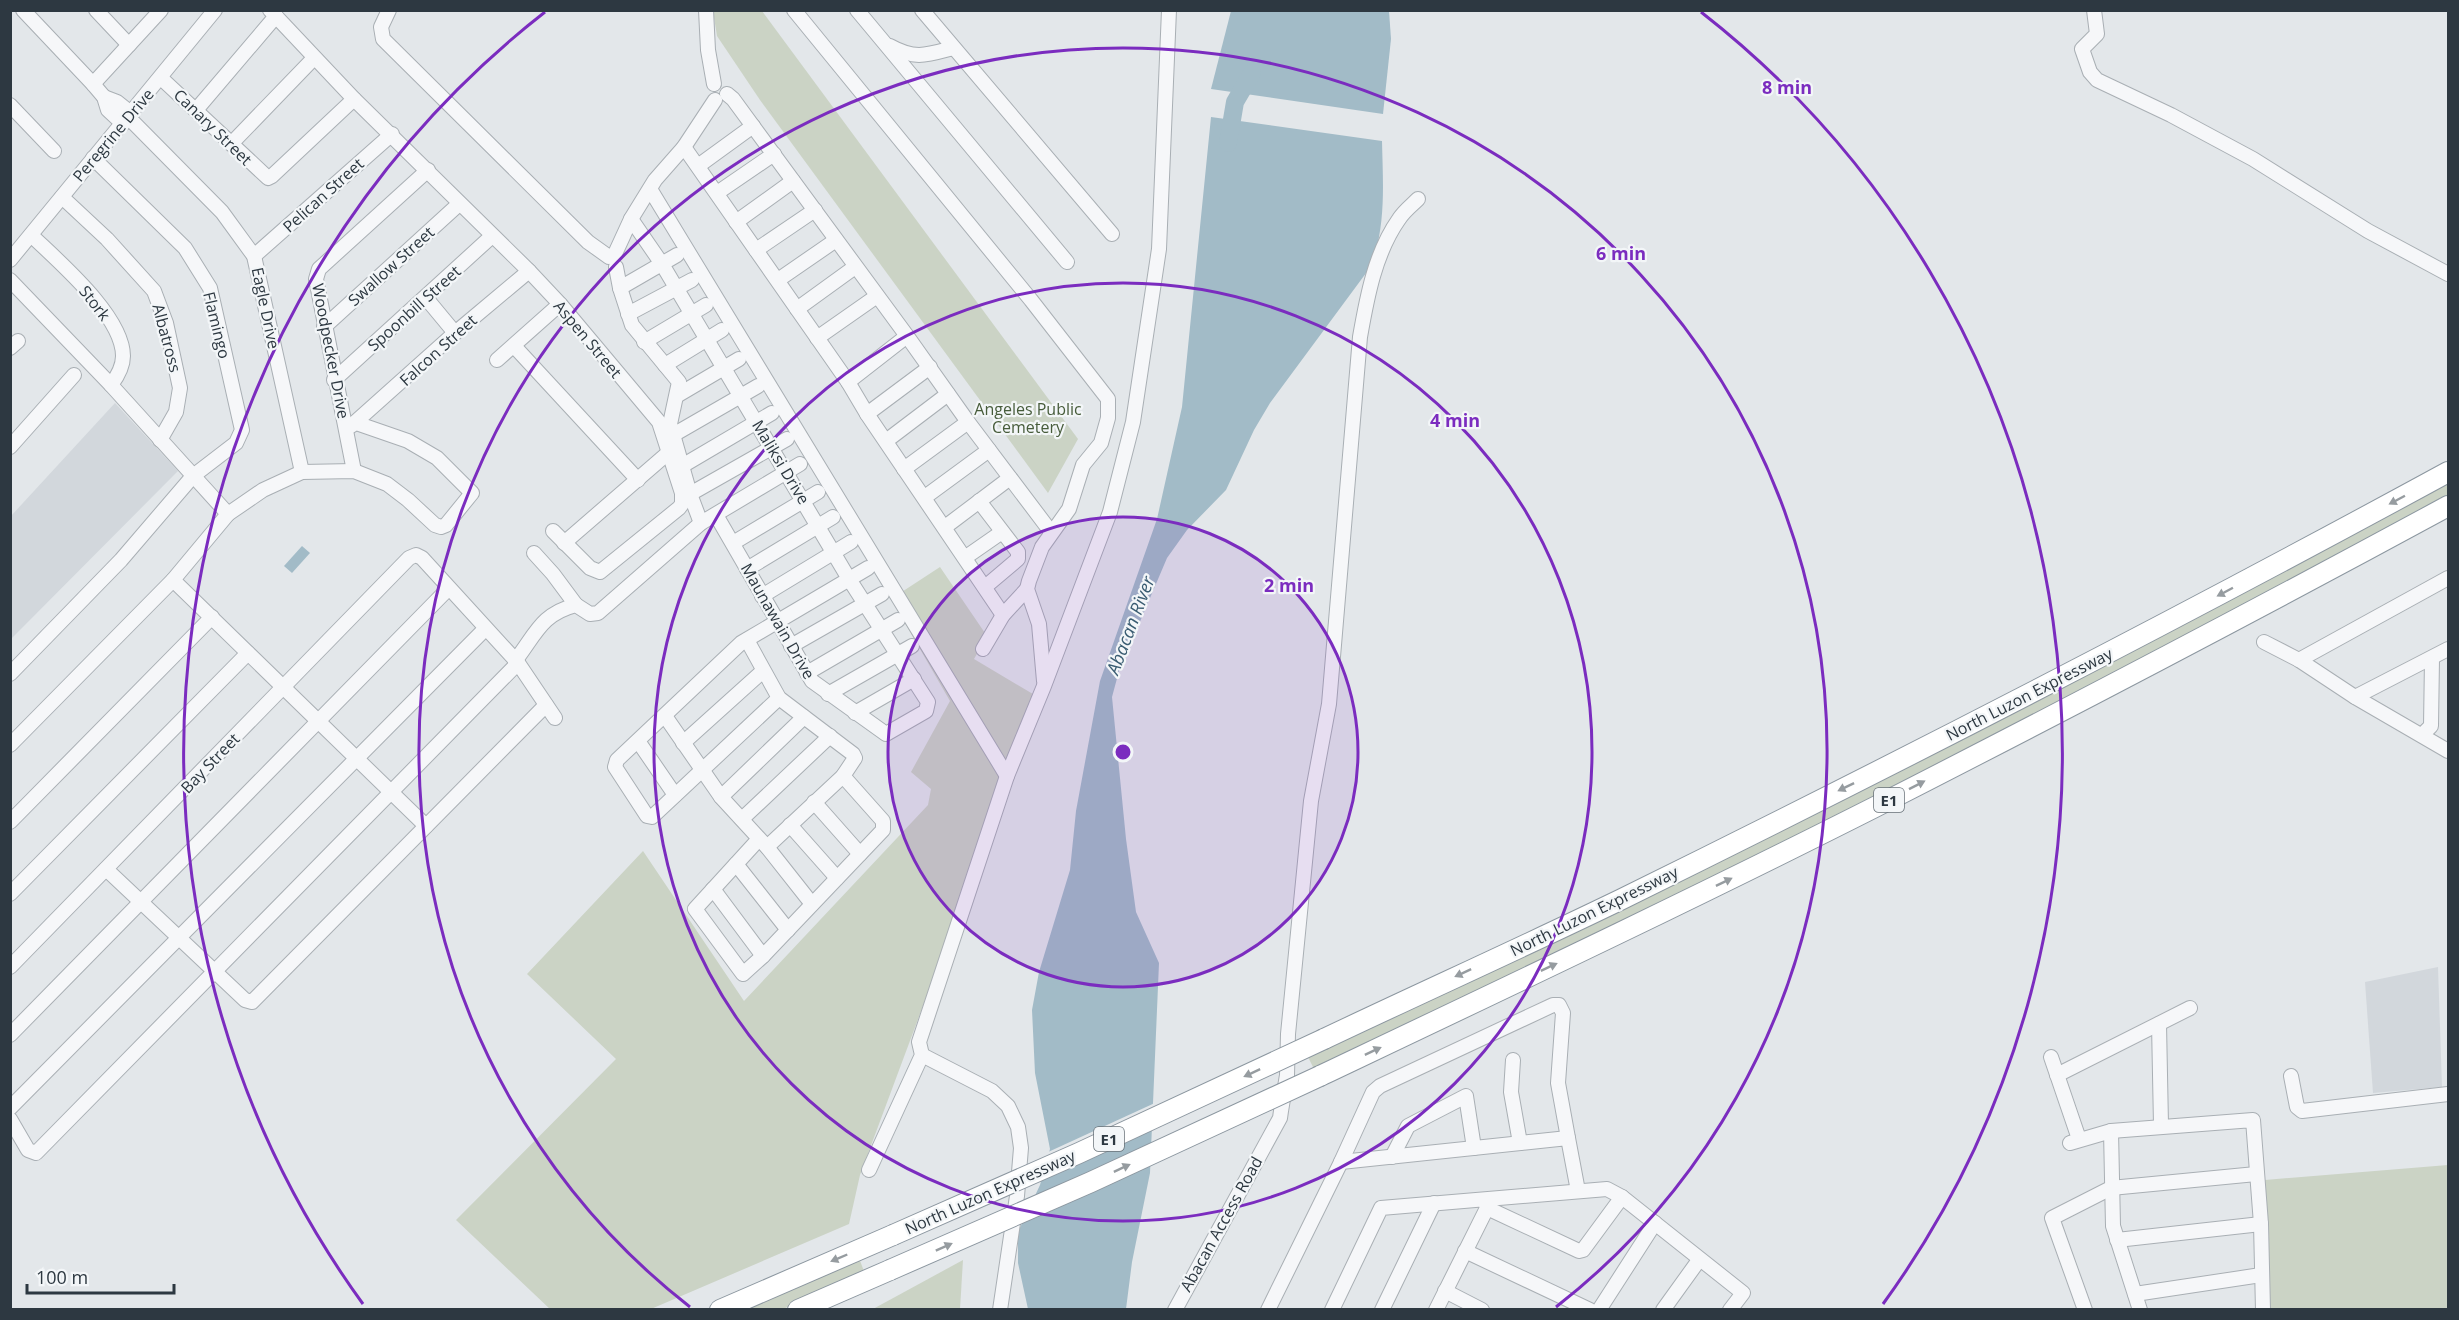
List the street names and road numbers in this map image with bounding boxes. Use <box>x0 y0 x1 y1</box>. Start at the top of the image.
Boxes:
street label: Peregrine Drive <box>67 84 159 186</box>
street label: Canary Street <box>169 84 257 170</box>
street label: Pelican Street <box>278 153 368 237</box>
street label: Swallow Street <box>343 221 439 311</box>
street label: Spoonbill Street <box>363 260 466 356</box>
street label: Eagle Drive <box>247 265 285 351</box>
street label: Stork <box>74 281 116 326</box>
street label: Woodpecker Drive <box>307 281 355 421</box>
street label: Flamingo <box>198 289 236 361</box>
street label: Aspen Street <box>549 295 627 383</box>
street label: Albatross <box>147 301 187 375</box>
street label: Falcon Street <box>395 309 482 391</box>
street label: Maliksi Drive <box>747 416 815 508</box>
street label: Maunawain Drive <box>736 559 820 683</box>
street label: North Luzon Expressway <box>1942 642 2117 746</box>
street label: Bay Street <box>176 728 245 798</box>
road number: E1 <box>1874 788 1904 812</box>
street label: North Luzon Expressway <box>1506 860 1683 961</box>
road number: E1 <box>1094 1127 1124 1151</box>
street label: North Luzon Expressway <box>901 1144 1080 1240</box>
street label: Abacan Access Road <box>1175 1152 1267 1296</box>

